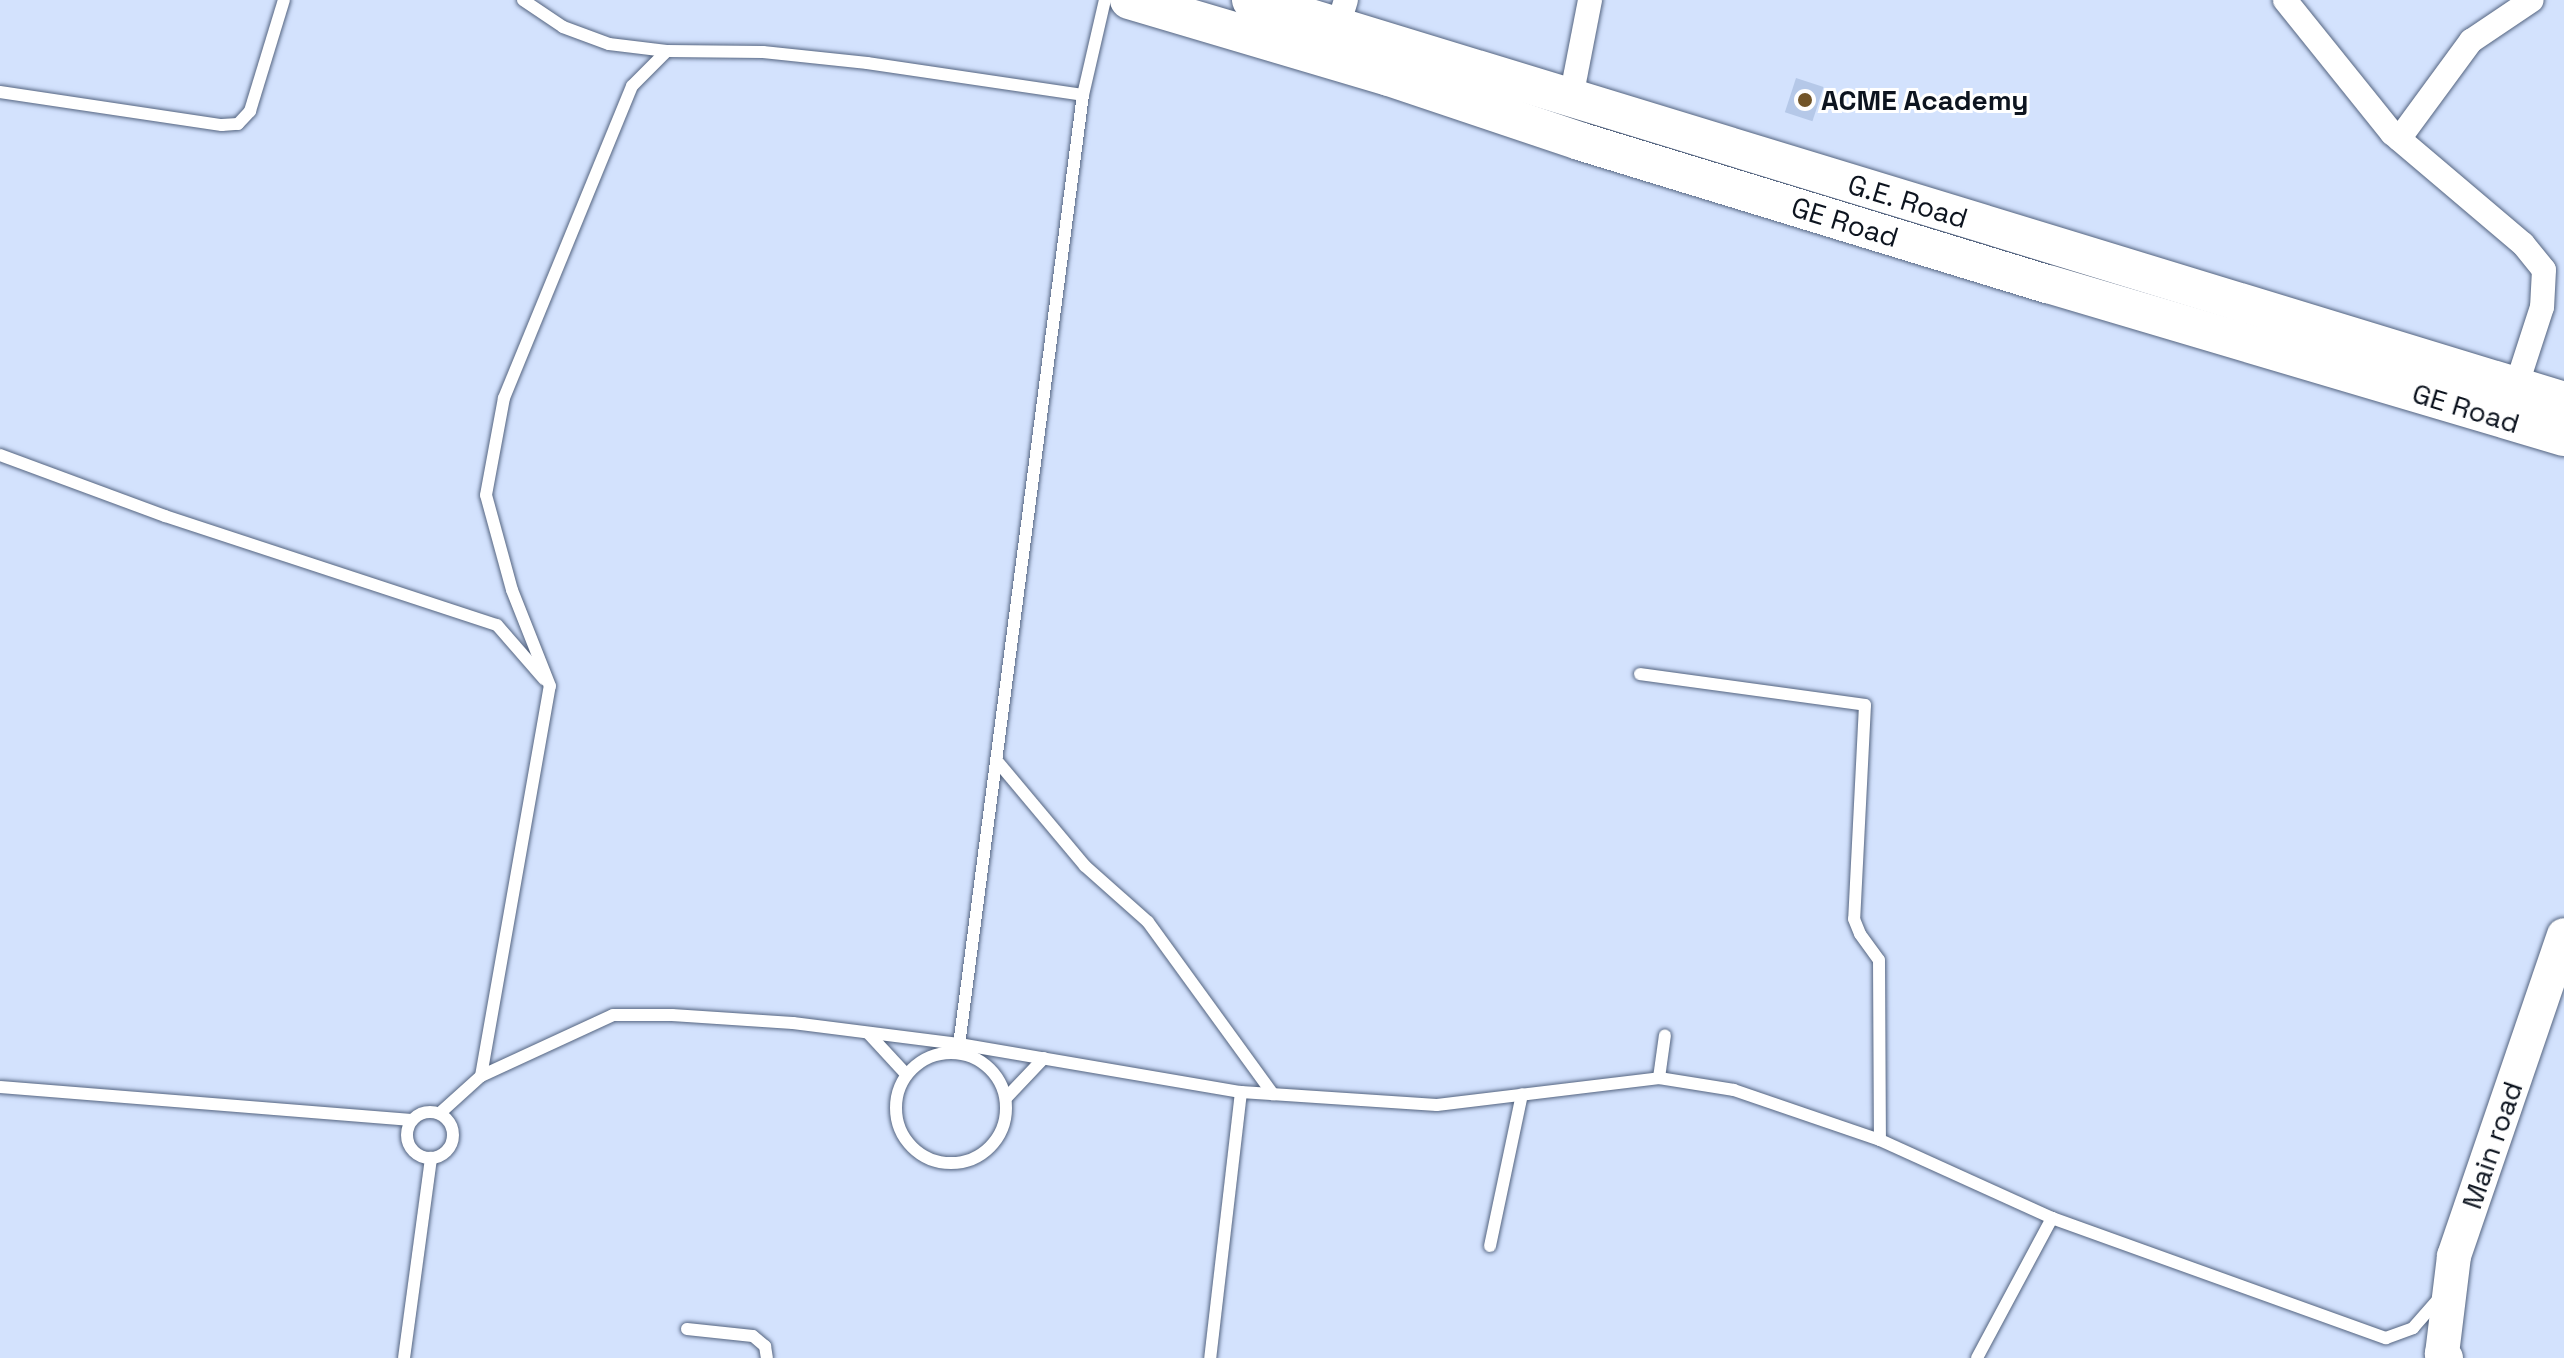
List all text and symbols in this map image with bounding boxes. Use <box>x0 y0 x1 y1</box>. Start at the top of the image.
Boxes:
place label: ACME Academy <box>1821 83 2029 117</box>
marker: ACME Academy <box>1796 91 1814 109</box>
street label: G.E. Road <box>1844 167 1972 235</box>
street label: GE Road <box>1787 190 1903 254</box>
street label: GE Road <box>2408 376 2524 440</box>
street label: Main road <box>2455 1077 2529 1213</box>

